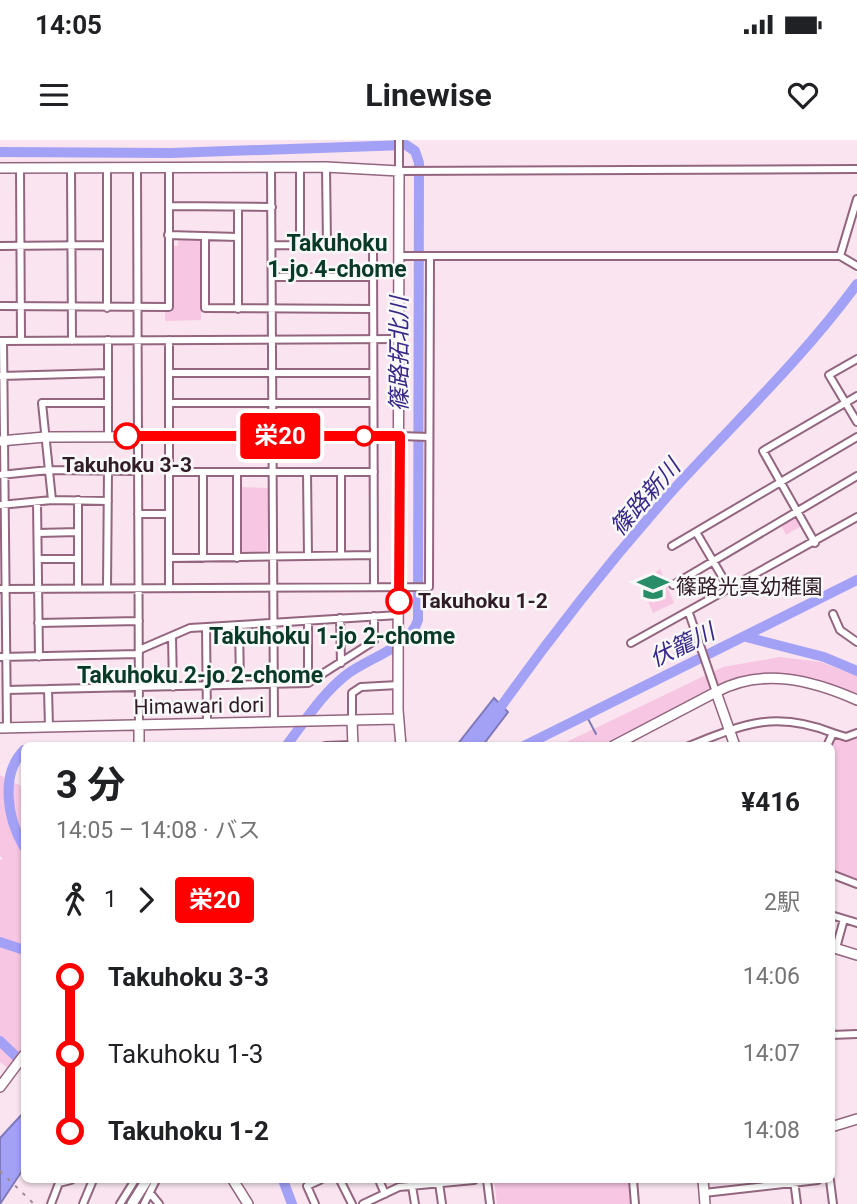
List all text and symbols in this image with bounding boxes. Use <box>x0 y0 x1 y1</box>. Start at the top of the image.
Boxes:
text: 14:05 <box>35 10 102 40</box>
icon: menu <box>35 76 73 114</box>
text: Linewise <box>365 76 492 114</box>
icon: heart <box>784 76 822 114</box>
district label: Takuhoku 1-jo 4-chome <box>267 230 407 283</box>
water label: 篠路拓北川 <box>386 294 413 412</box>
line badge: 栄20 <box>240 413 320 459</box>
text: 栄20 <box>254 422 306 450</box>
marker: Takuhoku 3-3 <box>114 423 140 449</box>
unlabelled marker <box>354 426 374 446</box>
water label: 篠路新川 <box>605 451 688 541</box>
place label: Takuhoku 3-3 <box>62 453 192 477</box>
school or university icon: 篠路光真幼稚園 <box>636 570 670 604</box>
place label: 篠路光真幼稚園 <box>676 575 823 599</box>
marker: Takuhoku 1-2 <box>386 588 412 614</box>
place label: Takuhoku 1-2 <box>418 589 548 613</box>
water label: 伏籠川 <box>645 617 722 673</box>
district label: Takuhoku 1-jo 2-chome <box>209 623 455 650</box>
district label: Takuhoku 2-jo 2-chome <box>77 662 323 689</box>
street label: Himawari dori <box>133 693 265 719</box>
text: 3 分 <box>56 763 125 807</box>
text: ¥416 <box>741 787 800 817</box>
text: 14:05 – 14:08 · バス <box>56 817 260 844</box>
icon: walk <box>56 881 94 919</box>
icon: forward <box>127 881 165 919</box>
text: 1 <box>104 886 117 913</box>
text: 栄20 <box>189 886 240 914</box>
text: 2駅 <box>764 889 800 916</box>
text: Takuhoku 3-3 <box>108 962 269 992</box>
text: 14:06 <box>743 963 800 990</box>
text: Takuhoku 1-3 <box>108 1039 263 1069</box>
text: 14:07 <box>743 1040 800 1067</box>
text: Takuhoku 1-2 <box>108 1116 269 1146</box>
text: 14:08 <box>743 1117 800 1144</box>

